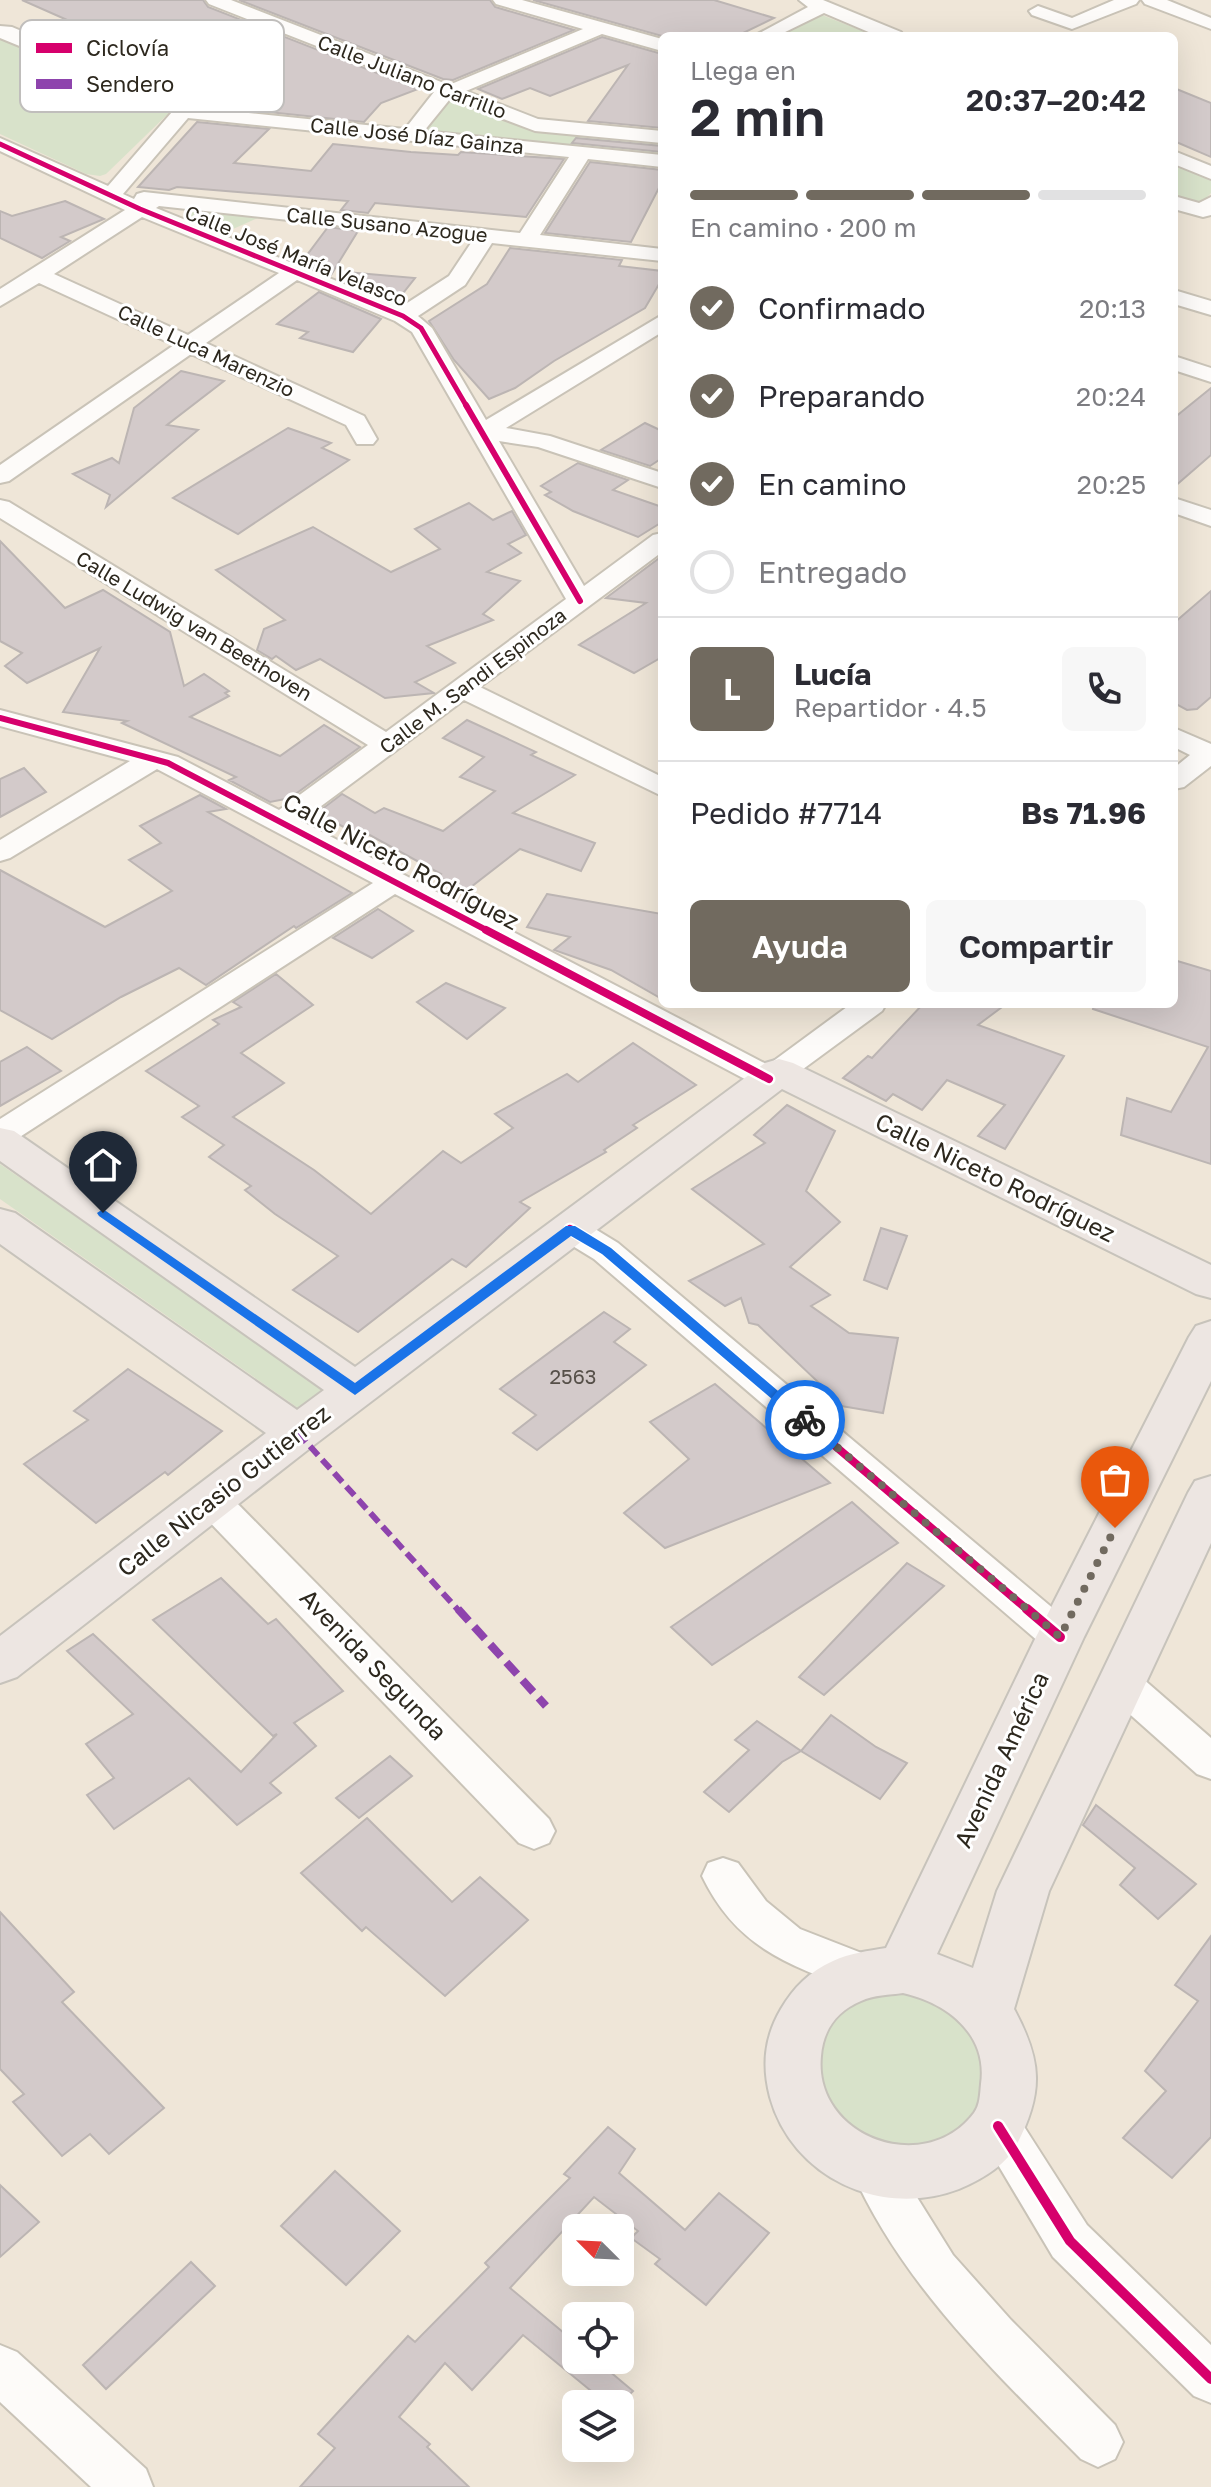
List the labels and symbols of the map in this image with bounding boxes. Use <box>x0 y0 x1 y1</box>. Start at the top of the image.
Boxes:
legend <box>20 20 284 112</box>
street label: Calle Juliano Carrillo <box>315 29 510 123</box>
text: Ciclovía <box>86 34 169 61</box>
text: Sendero <box>86 70 174 97</box>
street label: Calle José Díaz Gainza <box>309 112 525 158</box>
street label: Calle José María Velasco <box>182 199 411 311</box>
street label: Calle Susano Azogue <box>285 202 489 246</box>
street label: Calle Luca Marenzio <box>114 299 298 402</box>
street label: Calle Ludwig van Beethoven <box>72 545 317 705</box>
street label: Calle M. Sandi Espinoza <box>374 602 571 758</box>
street label: Calle Niceto Rodríguez <box>279 786 525 935</box>
street label: Calle Niceto Rodríguez <box>871 1106 1120 1247</box>
pin <box>69 1131 137 1213</box>
house number: 2563 <box>550 1364 597 1388</box>
courier <box>765 1380 845 1460</box>
street label: Calle Nicasio Gutierrez <box>111 1398 335 1582</box>
pin <box>1081 1446 1149 1528</box>
street label: Avenida Segunda <box>295 1582 454 1745</box>
street label: Avenida América <box>947 1667 1054 1852</box>
north arrow <box>562 2214 634 2286</box>

